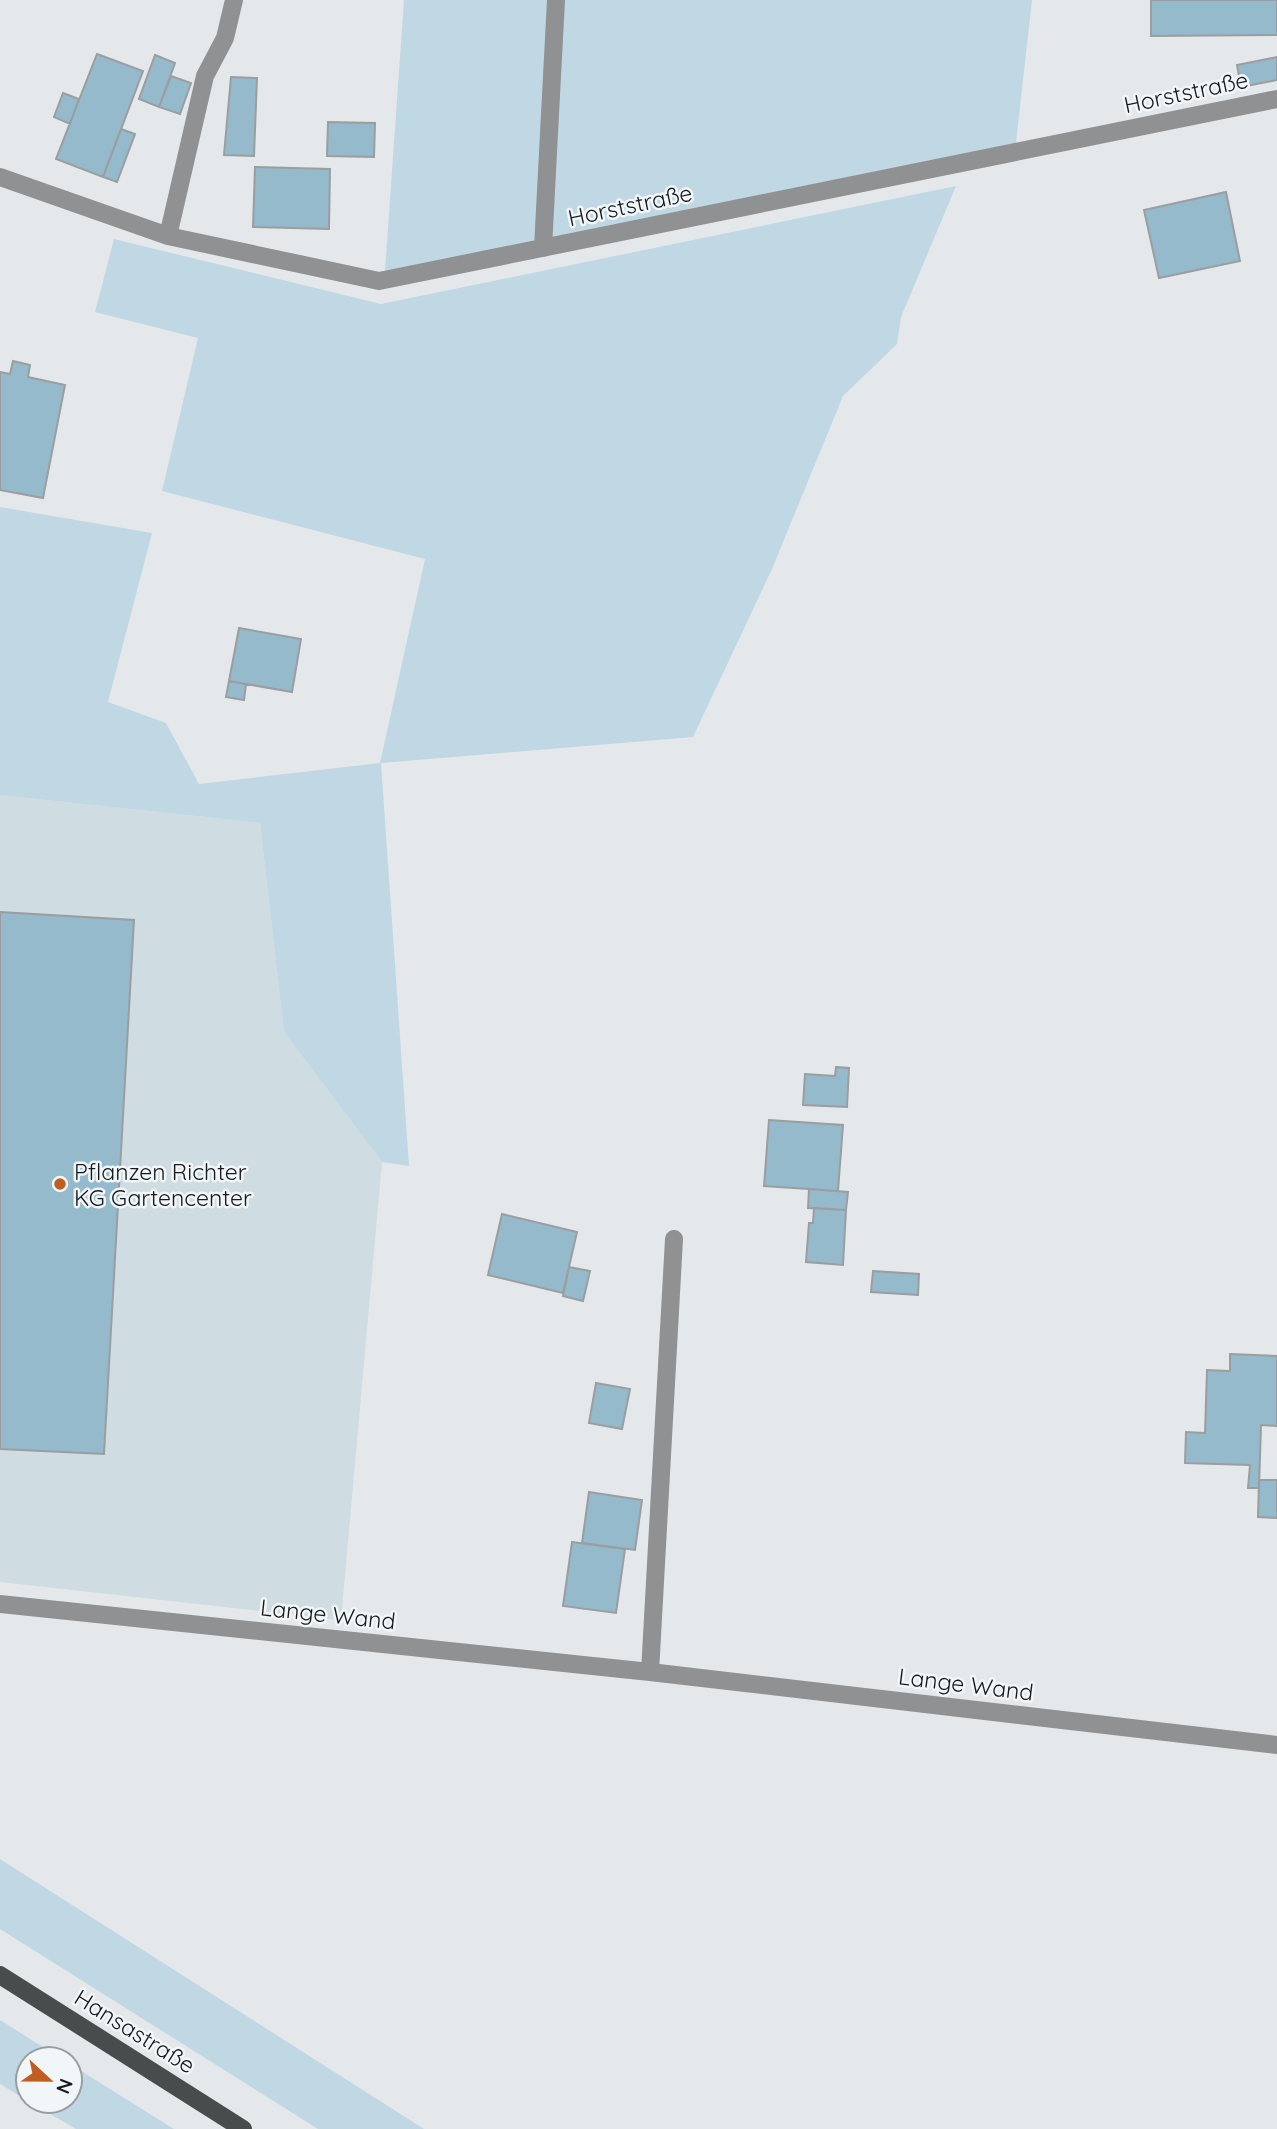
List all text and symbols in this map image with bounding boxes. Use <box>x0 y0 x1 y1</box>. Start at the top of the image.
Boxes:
street label: Horststraße <box>1121 65 1251 119</box>
street label: Horststraße <box>565 178 695 232</box>
place label: Pflanzen Richter KG Gartencenter <box>74 1157 252 1212</box>
marker: Pflanzen Richter KG Gartencenter <box>52 1176 68 1192</box>
street label: Lange Wand <box>259 1592 397 1636</box>
street label: Lange Wand <box>897 1661 1035 1707</box>
street label: Hansastraße <box>69 1982 201 2080</box>
north arrow <box>14 2045 84 2115</box>
text: N <box>51 2075 79 2097</box>

